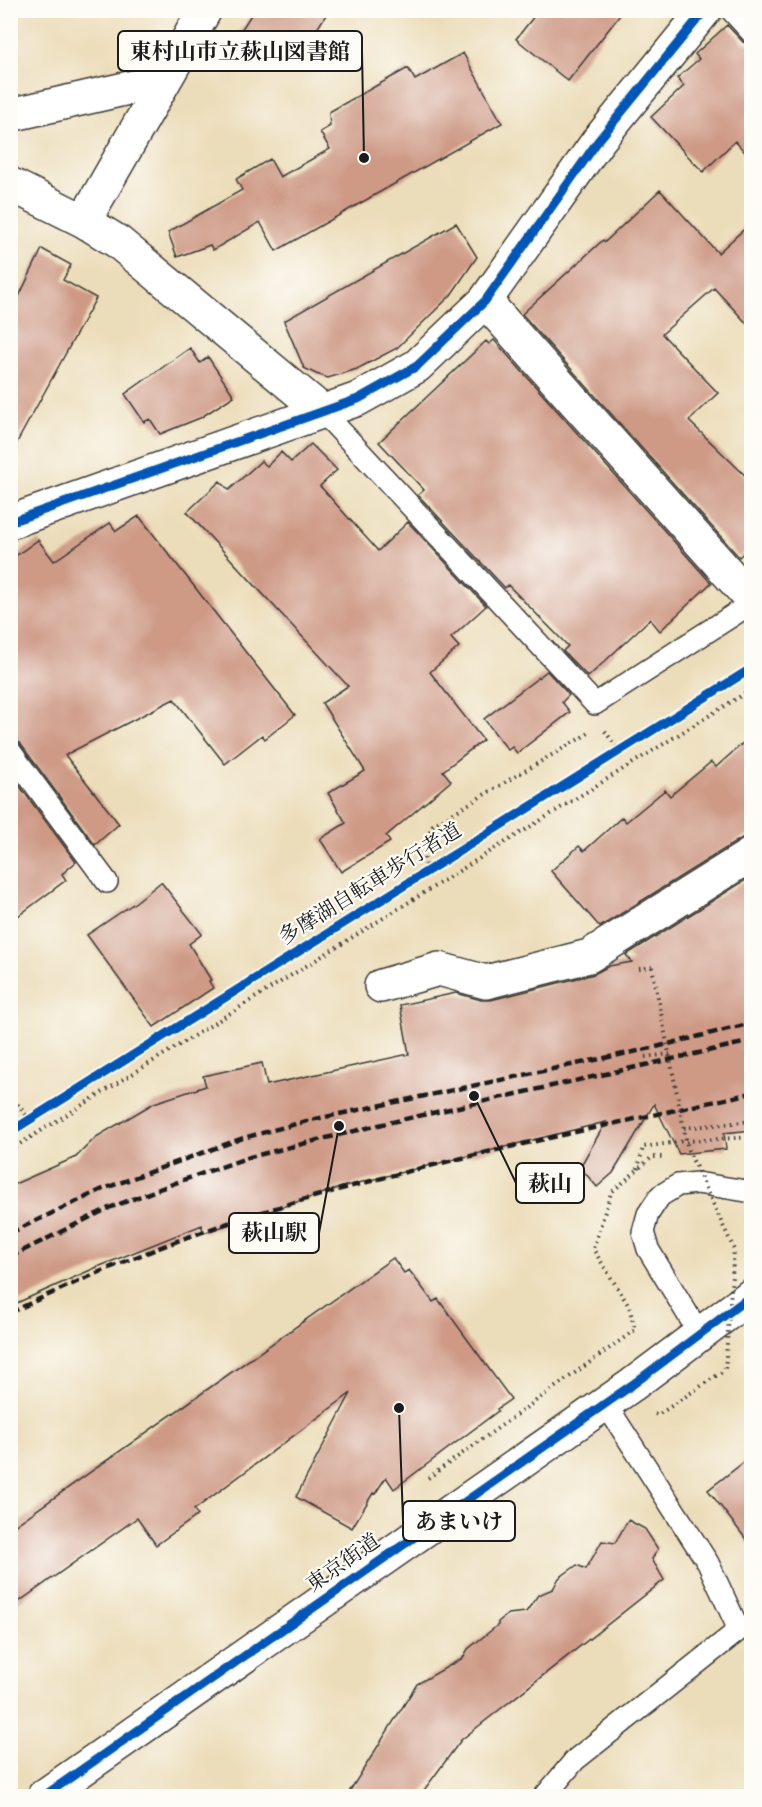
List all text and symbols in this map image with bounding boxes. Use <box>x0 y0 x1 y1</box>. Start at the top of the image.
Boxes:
callout: 東村山市立萩山図書館 <box>118 31 362 71</box>
text: 東村山市立萩山図書館 <box>130 38 350 70</box>
street label: 多摩湖自転車歩行者道 <box>274 817 468 953</box>
callout: 萩山 <box>516 1163 584 1203</box>
text: 萩山 <box>528 1170 572 1202</box>
callout: 萩山駅 <box>229 1213 319 1253</box>
text: 萩山駅 <box>241 1219 307 1251</box>
callout: あまいけ <box>403 1501 515 1541</box>
text: あまいけ <box>415 1508 503 1540</box>
street label: 東京街道 <box>301 1528 387 1600</box>

